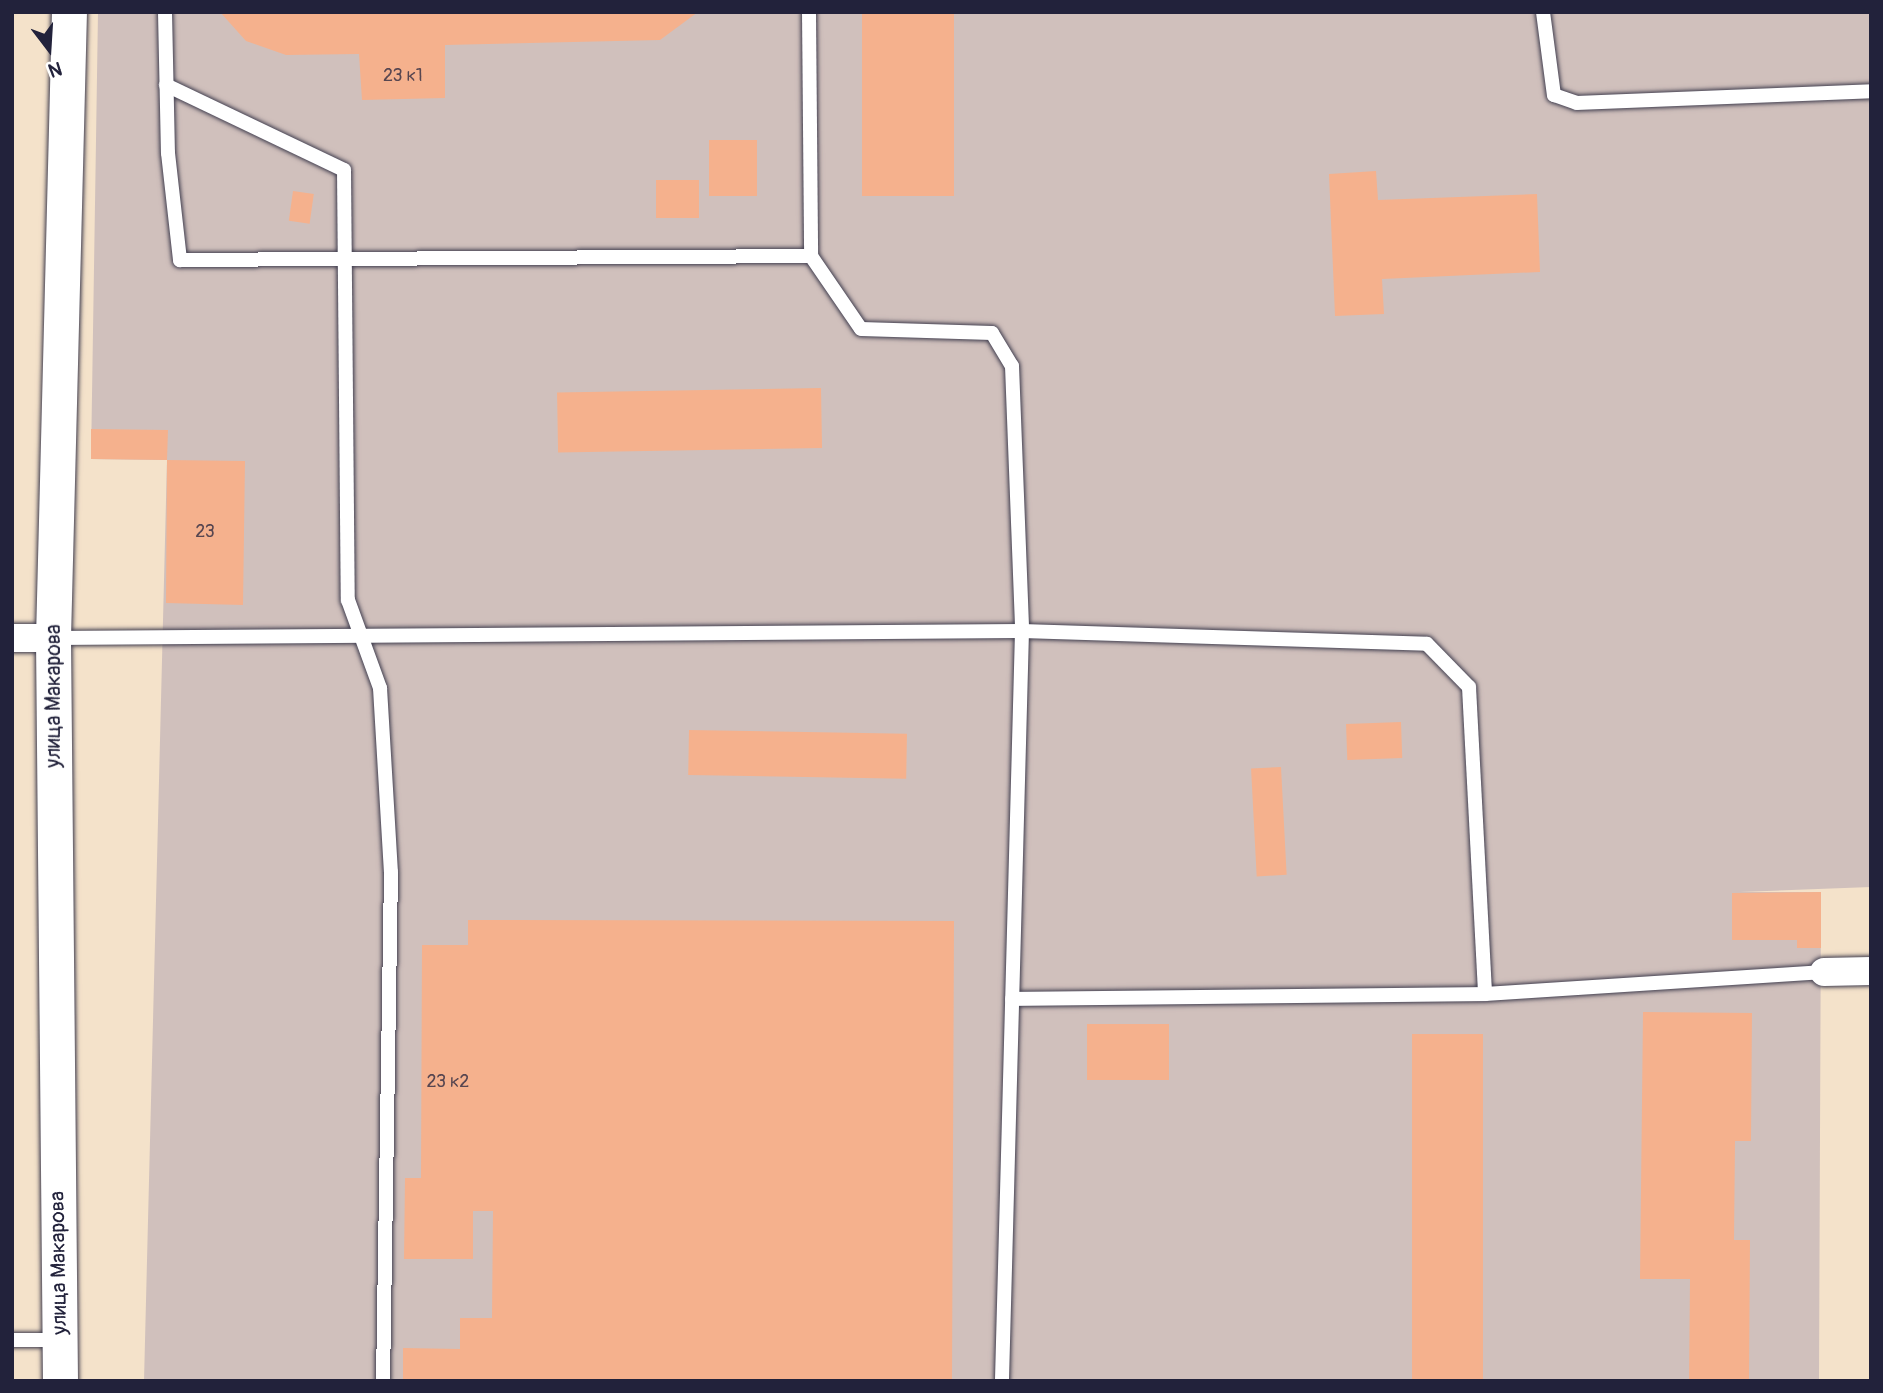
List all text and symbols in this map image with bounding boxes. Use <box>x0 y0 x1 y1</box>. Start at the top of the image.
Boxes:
north arrow <box>14 14 84 84</box>
text: N <box>45 56 65 82</box>
house number: 23 к1 <box>383 65 423 87</box>
house number: 23 <box>195 521 215 543</box>
street label: улица Макарова <box>41 624 67 768</box>
house number: 23 к2 <box>427 1071 469 1093</box>
street label: улица Макарова <box>45 1191 73 1335</box>

